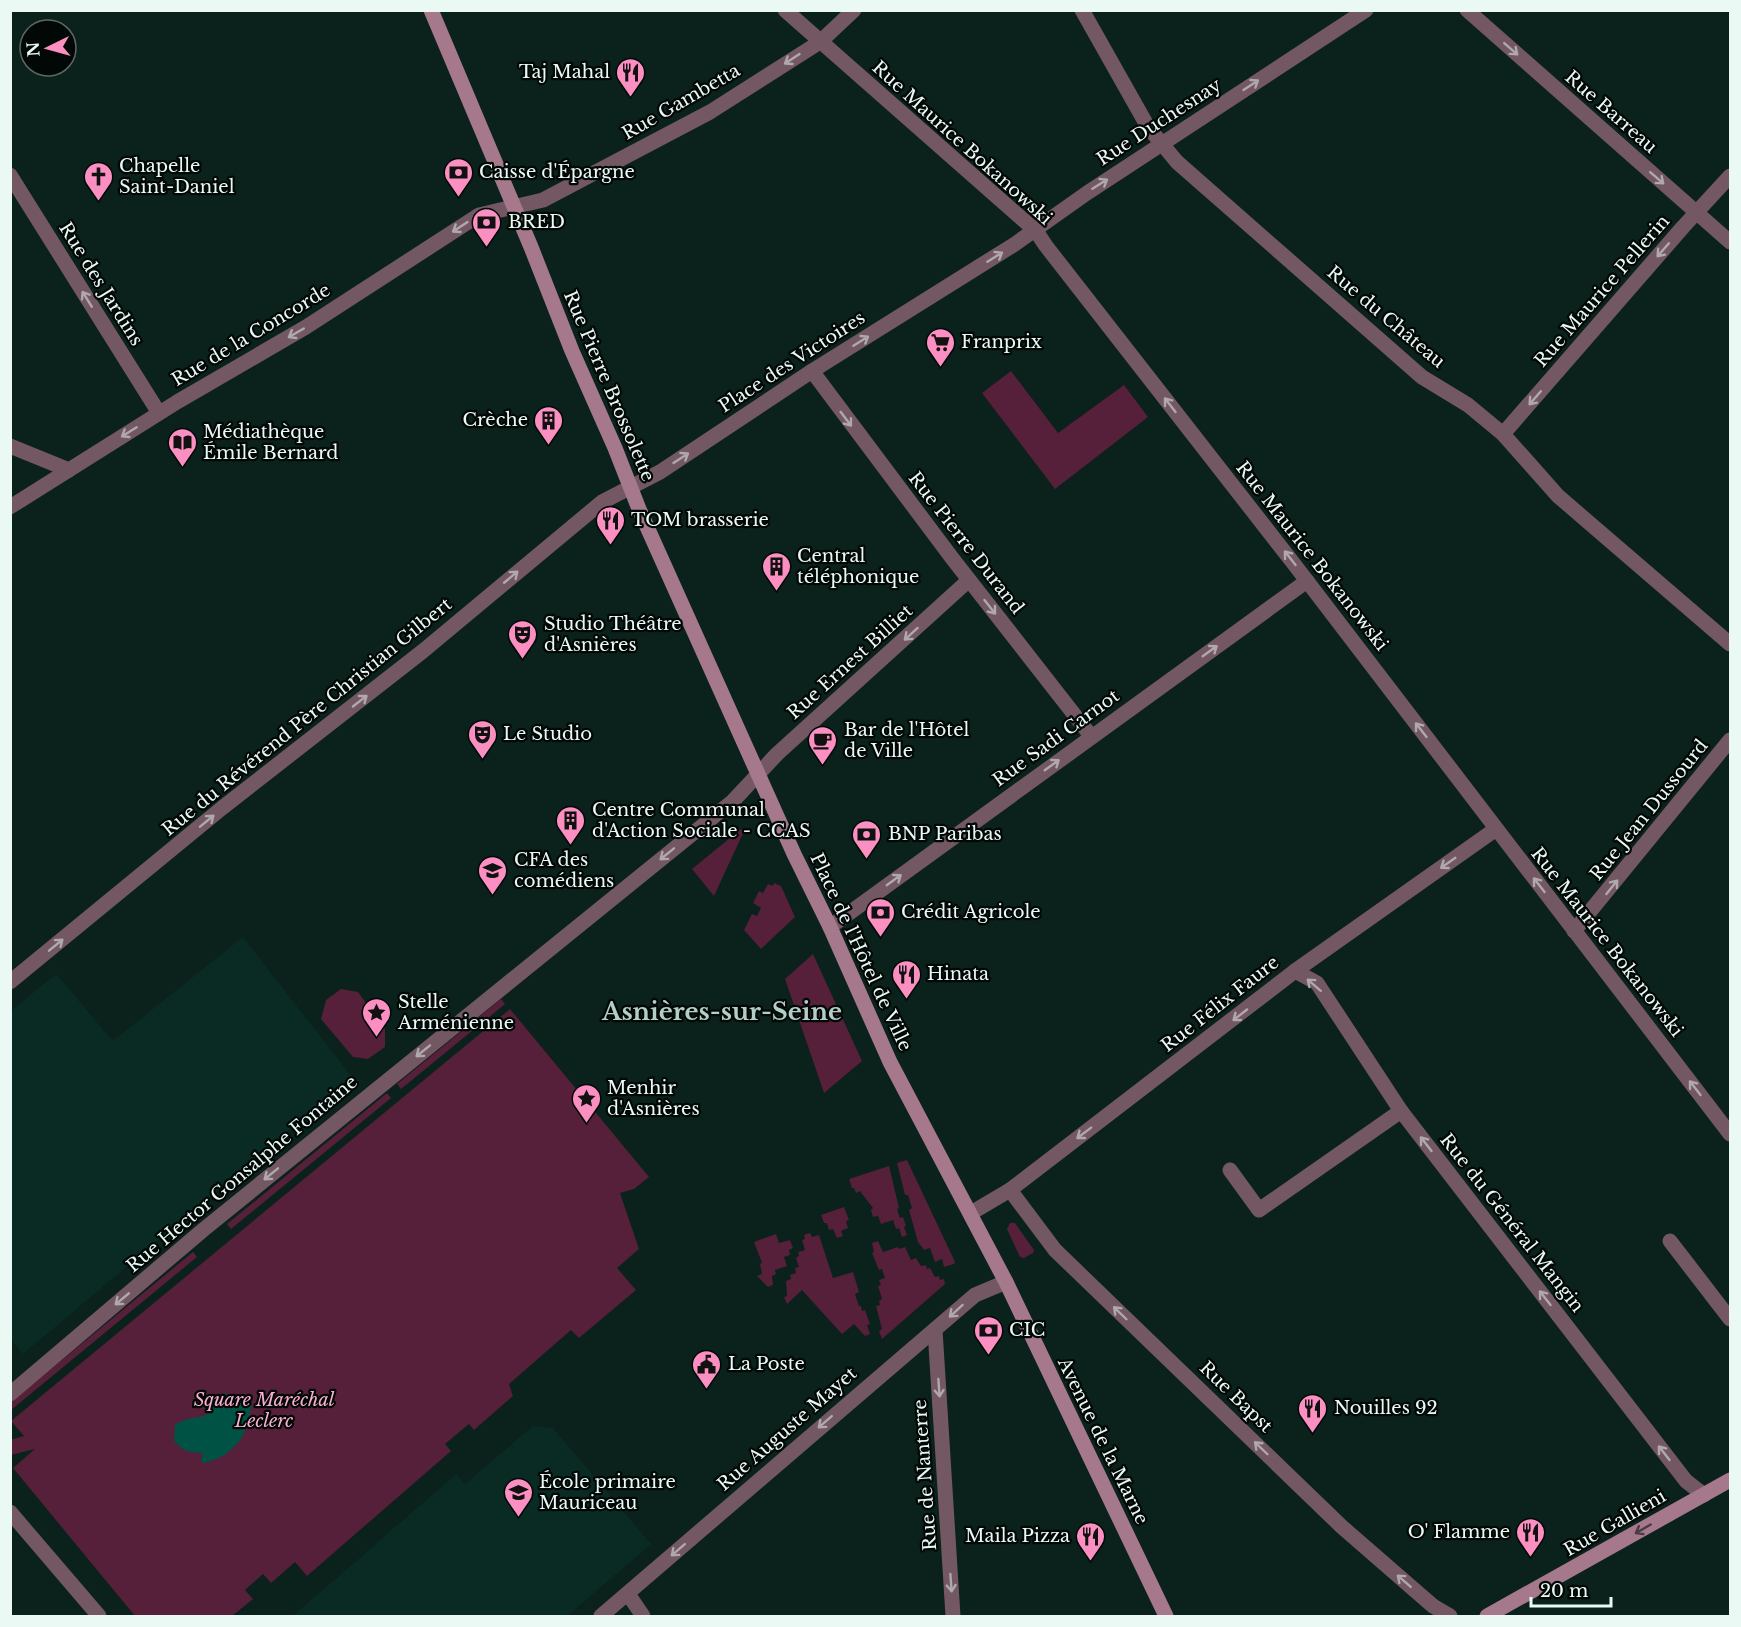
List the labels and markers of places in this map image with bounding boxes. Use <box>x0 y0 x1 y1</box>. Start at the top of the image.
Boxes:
restaurant icon: Taj Mahal <box>615 56 647 98</box>
place label: Taj Mahal <box>519 61 610 83</box>
place label: Chapelle Saint-Daniel <box>119 155 235 198</box>
bank icon: Caisse d'Épargne <box>442 156 474 198</box>
church icon: Chapelle Saint-Daniel <box>82 160 114 202</box>
place label: Caisse d'Épargne <box>479 160 635 183</box>
bank icon: BRED <box>471 206 503 248</box>
place label: BRED <box>508 211 565 233</box>
supermarket icon: Franprix <box>924 326 956 368</box>
place label: Franprix <box>961 331 1042 353</box>
building icon: Crèche <box>533 404 565 446</box>
place label: Crèche <box>463 409 528 431</box>
place label: Médiathèque Émile Bernard <box>203 421 339 464</box>
library icon: Médiathèque Émile Bernard <box>166 426 198 468</box>
restaurant icon: TOM brasserie <box>594 504 626 546</box>
place label: TOM brasserie <box>631 509 769 531</box>
place label: Central téléphonique <box>797 545 919 588</box>
building icon: Central téléphonique <box>760 550 792 592</box>
place label: Studio Théâtre d'Asnières <box>544 613 682 656</box>
theatre icon: Studio Théâtre d'Asnières <box>507 618 539 660</box>
theatre icon: Le Studio <box>466 718 498 760</box>
place label: Bar de l'Hôtel de Ville <box>844 719 969 762</box>
place label: Le Studio <box>503 723 592 745</box>
cafe icon: Bar de l'Hôtel de Ville <box>807 724 839 766</box>
place label: Centre Communal d'Action Sociale - CCAS <box>592 799 811 842</box>
building icon: Centre Communal d'Action Sociale - CCAS <box>555 804 587 846</box>
bank icon: BNP Paribas <box>851 818 883 860</box>
place label: BNP Paribas <box>888 823 1002 845</box>
place label: CFA des comédiens <box>514 849 614 892</box>
school or university icon: CFA des comédiens <box>477 854 509 896</box>
bank icon: Crédit Agricole <box>864 896 896 938</box>
place label: Crédit Agricole <box>901 901 1041 923</box>
restaurant icon: Hinata <box>890 958 922 1000</box>
place label: Hinata <box>927 963 989 985</box>
place label: Stelle Arménienne <box>397 991 514 1034</box>
place icon: Stelle Arménienne <box>361 996 393 1038</box>
place label: Menhir d'Asnières <box>607 1077 700 1120</box>
place icon: Menhir d'Asnières <box>570 1082 602 1124</box>
bank icon: CIC <box>972 1314 1004 1356</box>
place label: CIC <box>1009 1319 1045 1341</box>
public building icon: La Poste <box>691 1348 723 1390</box>
place label: La Poste <box>728 1353 805 1375</box>
restaurant icon: Nouilles 92 <box>1297 1392 1329 1434</box>
place label: Nouilles 92 <box>1334 1397 1438 1419</box>
place label: École primaire Mauriceau <box>539 1470 676 1514</box>
school or university icon: École primaire Mauriceau <box>502 1476 534 1518</box>
restaurant icon: O' Flamme <box>1515 1516 1547 1558</box>
restaurant icon: Maila Pizza <box>1075 1520 1107 1562</box>
place label: O' Flamme <box>1408 1521 1510 1543</box>
place label: Maila Pizza <box>965 1525 1070 1547</box>

